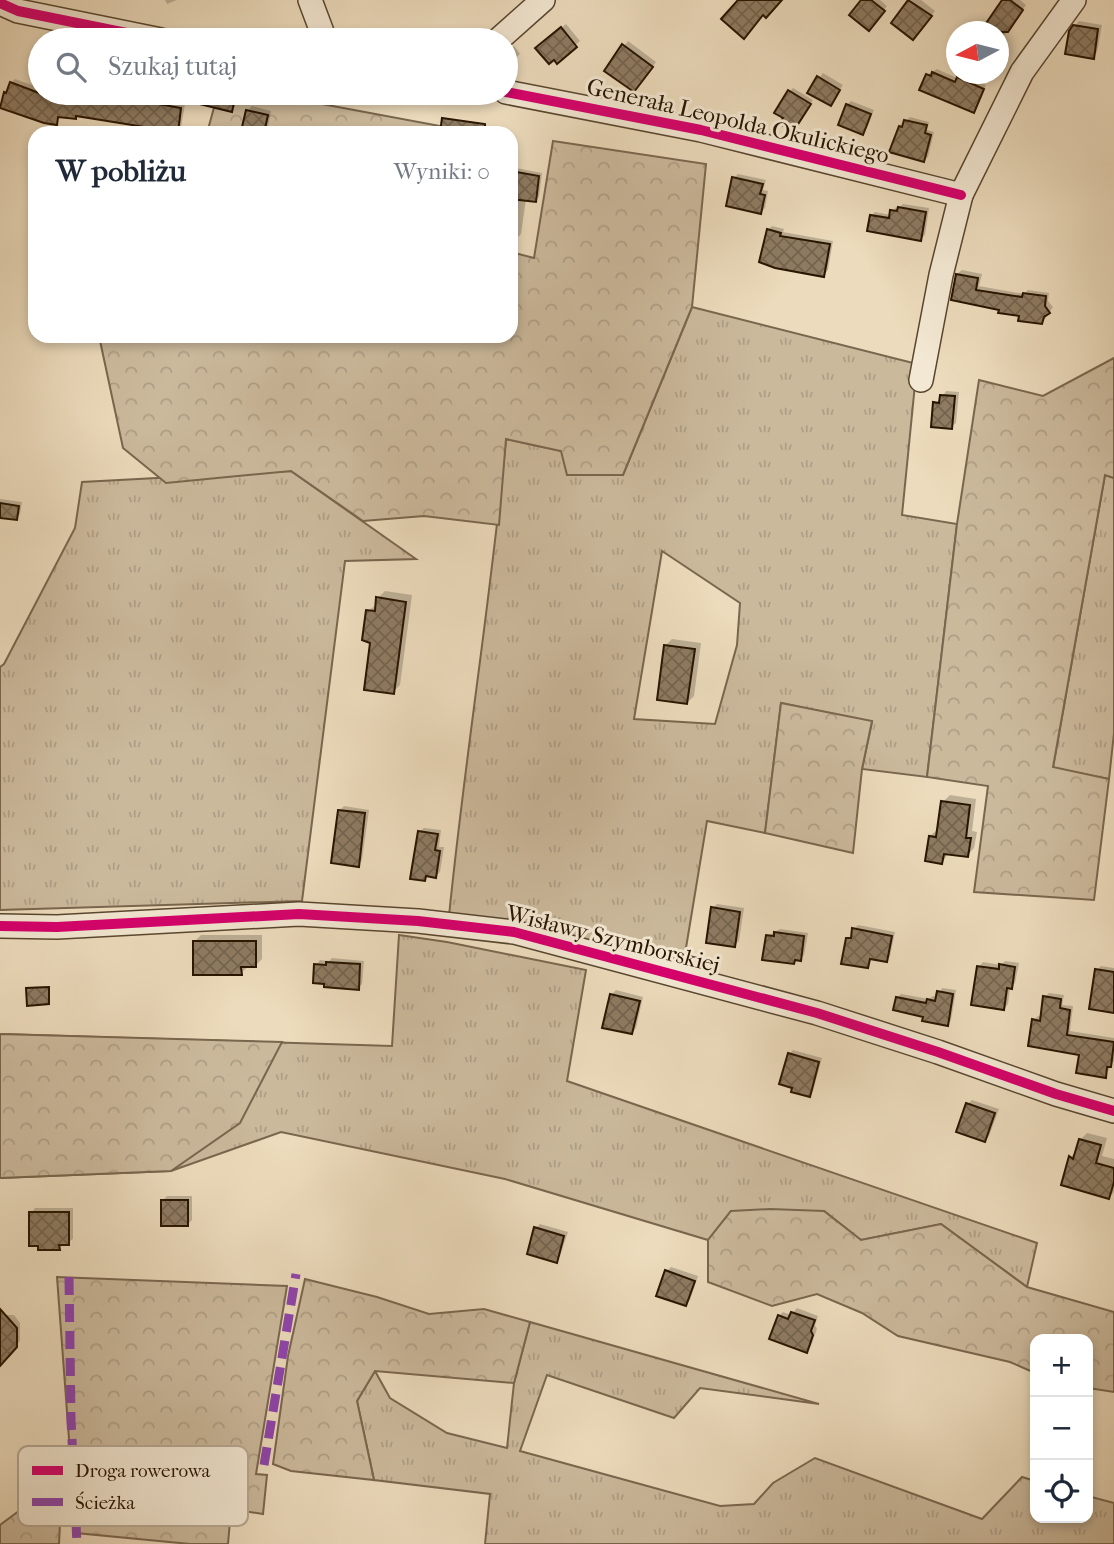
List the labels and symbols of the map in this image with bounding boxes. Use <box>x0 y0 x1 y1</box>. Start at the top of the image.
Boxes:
north arrow <box>946 21 1009 84</box>
street label: Generała Leopolda Okulickiego <box>584 73 892 169</box>
street label: Wisławy Szymborskiej <box>502 899 723 979</box>
legend <box>18 1446 248 1526</box>
text: Droga rowerowa <box>75 1460 211 1482</box>
text: Ścieżka <box>75 1491 135 1514</box>

